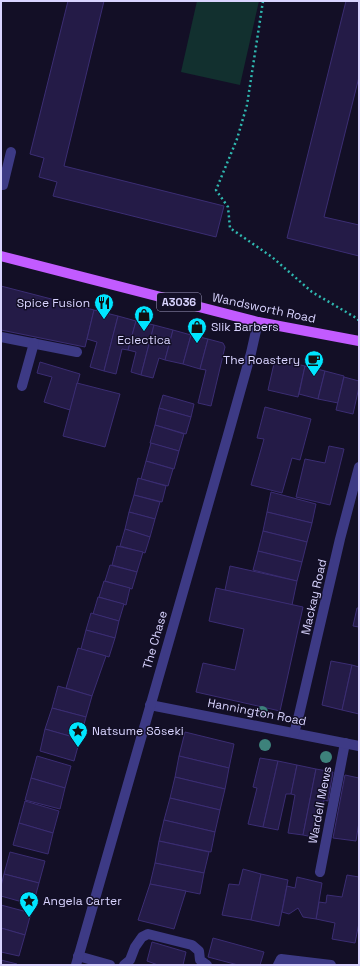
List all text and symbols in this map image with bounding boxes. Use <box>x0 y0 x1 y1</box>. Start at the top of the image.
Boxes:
street label: Wandsworth Road <box>211 289 317 327</box>
restaurant icon: Spice Fusion <box>93 292 115 320</box>
road number: A3036 <box>157 293 201 311</box>
place label: Spice Fusion <box>17 295 90 311</box>
shop icon: Eclectica <box>133 304 155 332</box>
shop icon: Slik Barbers <box>186 316 208 344</box>
place label: Slik Barbers <box>211 319 279 335</box>
place label: Eclectica <box>117 332 171 348</box>
cafe icon: The Roastery <box>303 349 325 377</box>
place label: The Roastery <box>223 352 300 368</box>
street label: Mackay Road <box>298 558 330 636</box>
street label: The Chase <box>139 609 171 671</box>
street label: Hannington Road <box>206 695 308 729</box>
place icon: Natsume Sōseki <box>67 720 89 748</box>
place label: Natsume Sōseki <box>92 723 184 739</box>
street label: Wardell Mews <box>305 765 335 845</box>
place icon: Angela Carter <box>18 890 40 918</box>
place label: Angela Carter <box>43 893 122 909</box>

